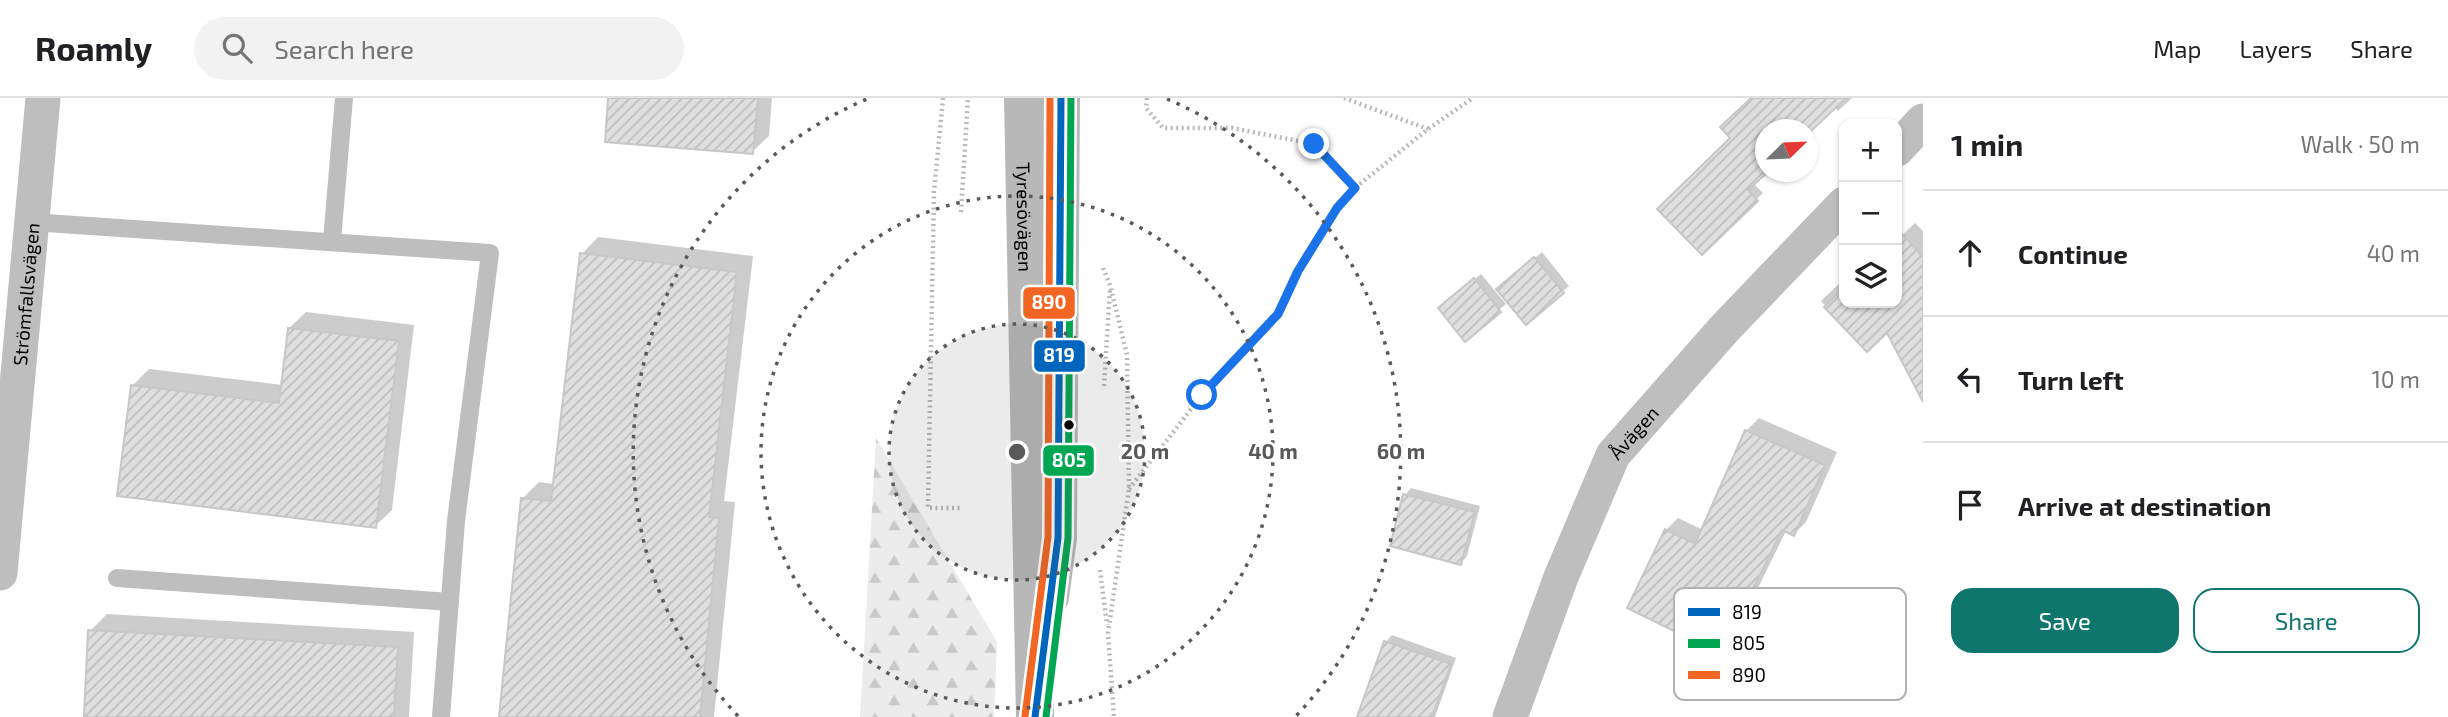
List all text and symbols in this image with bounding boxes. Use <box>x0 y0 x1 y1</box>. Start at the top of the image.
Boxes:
search box <box>194 17 684 80</box>
text: Roamly <box>35 28 152 68</box>
icon: search <box>218 29 256 67</box>
text: Search here <box>274 33 414 64</box>
text: Map <box>2153 34 2201 63</box>
text: Layers <box>2239 34 2312 63</box>
text: Share <box>2350 34 2413 63</box>
north arrow <box>1755 119 1818 182</box>
map controls <box>1839 119 1902 308</box>
button: + <box>1839 119 1902 182</box>
text: 1 min <box>1951 126 2023 162</box>
route end <box>1298 128 1329 159</box>
text: Walk · 50 m <box>2300 130 2420 158</box>
street label: Tyresövägen <box>1013 162 1038 272</box>
button: − <box>1839 182 1902 245</box>
street label: Strömfallsvägen <box>7 222 43 367</box>
icon: ahead <box>1951 234 1989 272</box>
text: Continue <box>2018 238 2128 269</box>
text: 40 m <box>2367 239 2420 267</box>
button: layers <box>1839 245 1902 308</box>
line badge: 890 <box>1022 286 1076 320</box>
text: 890 <box>1031 290 1067 313</box>
line badge: 819 <box>1033 339 1086 373</box>
text: 819 <box>1043 343 1075 366</box>
icon: left <box>1951 360 1989 398</box>
text: Turn left <box>2018 364 2124 395</box>
text: 10 m <box>2372 365 2420 393</box>
route start <box>1186 379 1217 410</box>
street label: Åvägen <box>1603 401 1663 464</box>
unlabelled marker <box>1062 418 1076 432</box>
text: 20 m <box>1121 438 1169 463</box>
text: 40 m <box>1248 438 1298 463</box>
text: 60 m <box>1377 438 1425 463</box>
centre of rings <box>1005 440 1029 464</box>
line badge: 805 <box>1042 444 1095 477</box>
text: 805 <box>1052 448 1086 471</box>
icon: arrive <box>1951 486 1989 524</box>
text: Arrive at destination <box>2018 490 2271 521</box>
legend <box>1674 588 1906 700</box>
button: Save <box>1951 588 2179 653</box>
button: Share <box>2193 588 2420 653</box>
text: 819 <box>1732 600 1762 623</box>
text: 805 <box>1732 631 1765 654</box>
text: 890 <box>1732 663 1766 686</box>

